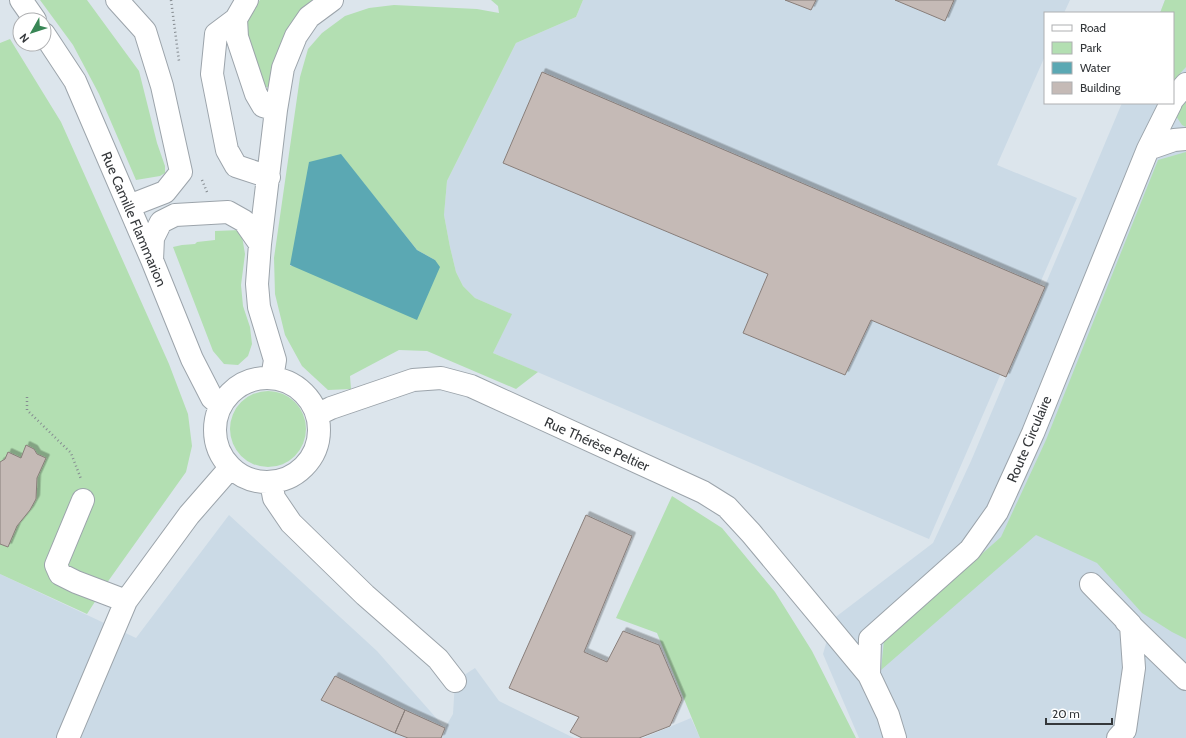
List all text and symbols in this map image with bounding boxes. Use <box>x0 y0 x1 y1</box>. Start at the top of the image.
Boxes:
north arrow <box>12 12 52 52</box>
legend <box>1044 12 1174 104</box>
text: Road <box>1080 20 1106 35</box>
text: N <box>16 31 32 46</box>
text: Park <box>1080 40 1102 55</box>
text: Water <box>1080 60 1111 75</box>
text: Building <box>1080 80 1122 95</box>
street label: Rue Camille Flammarion <box>97 149 171 289</box>
street label: Route Circulaire <box>1003 393 1055 485</box>
street label: Rue Thérèse Peltier <box>542 413 653 475</box>
scale bar <box>1046 700 1112 726</box>
text: 20 m <box>1052 706 1080 721</box>

